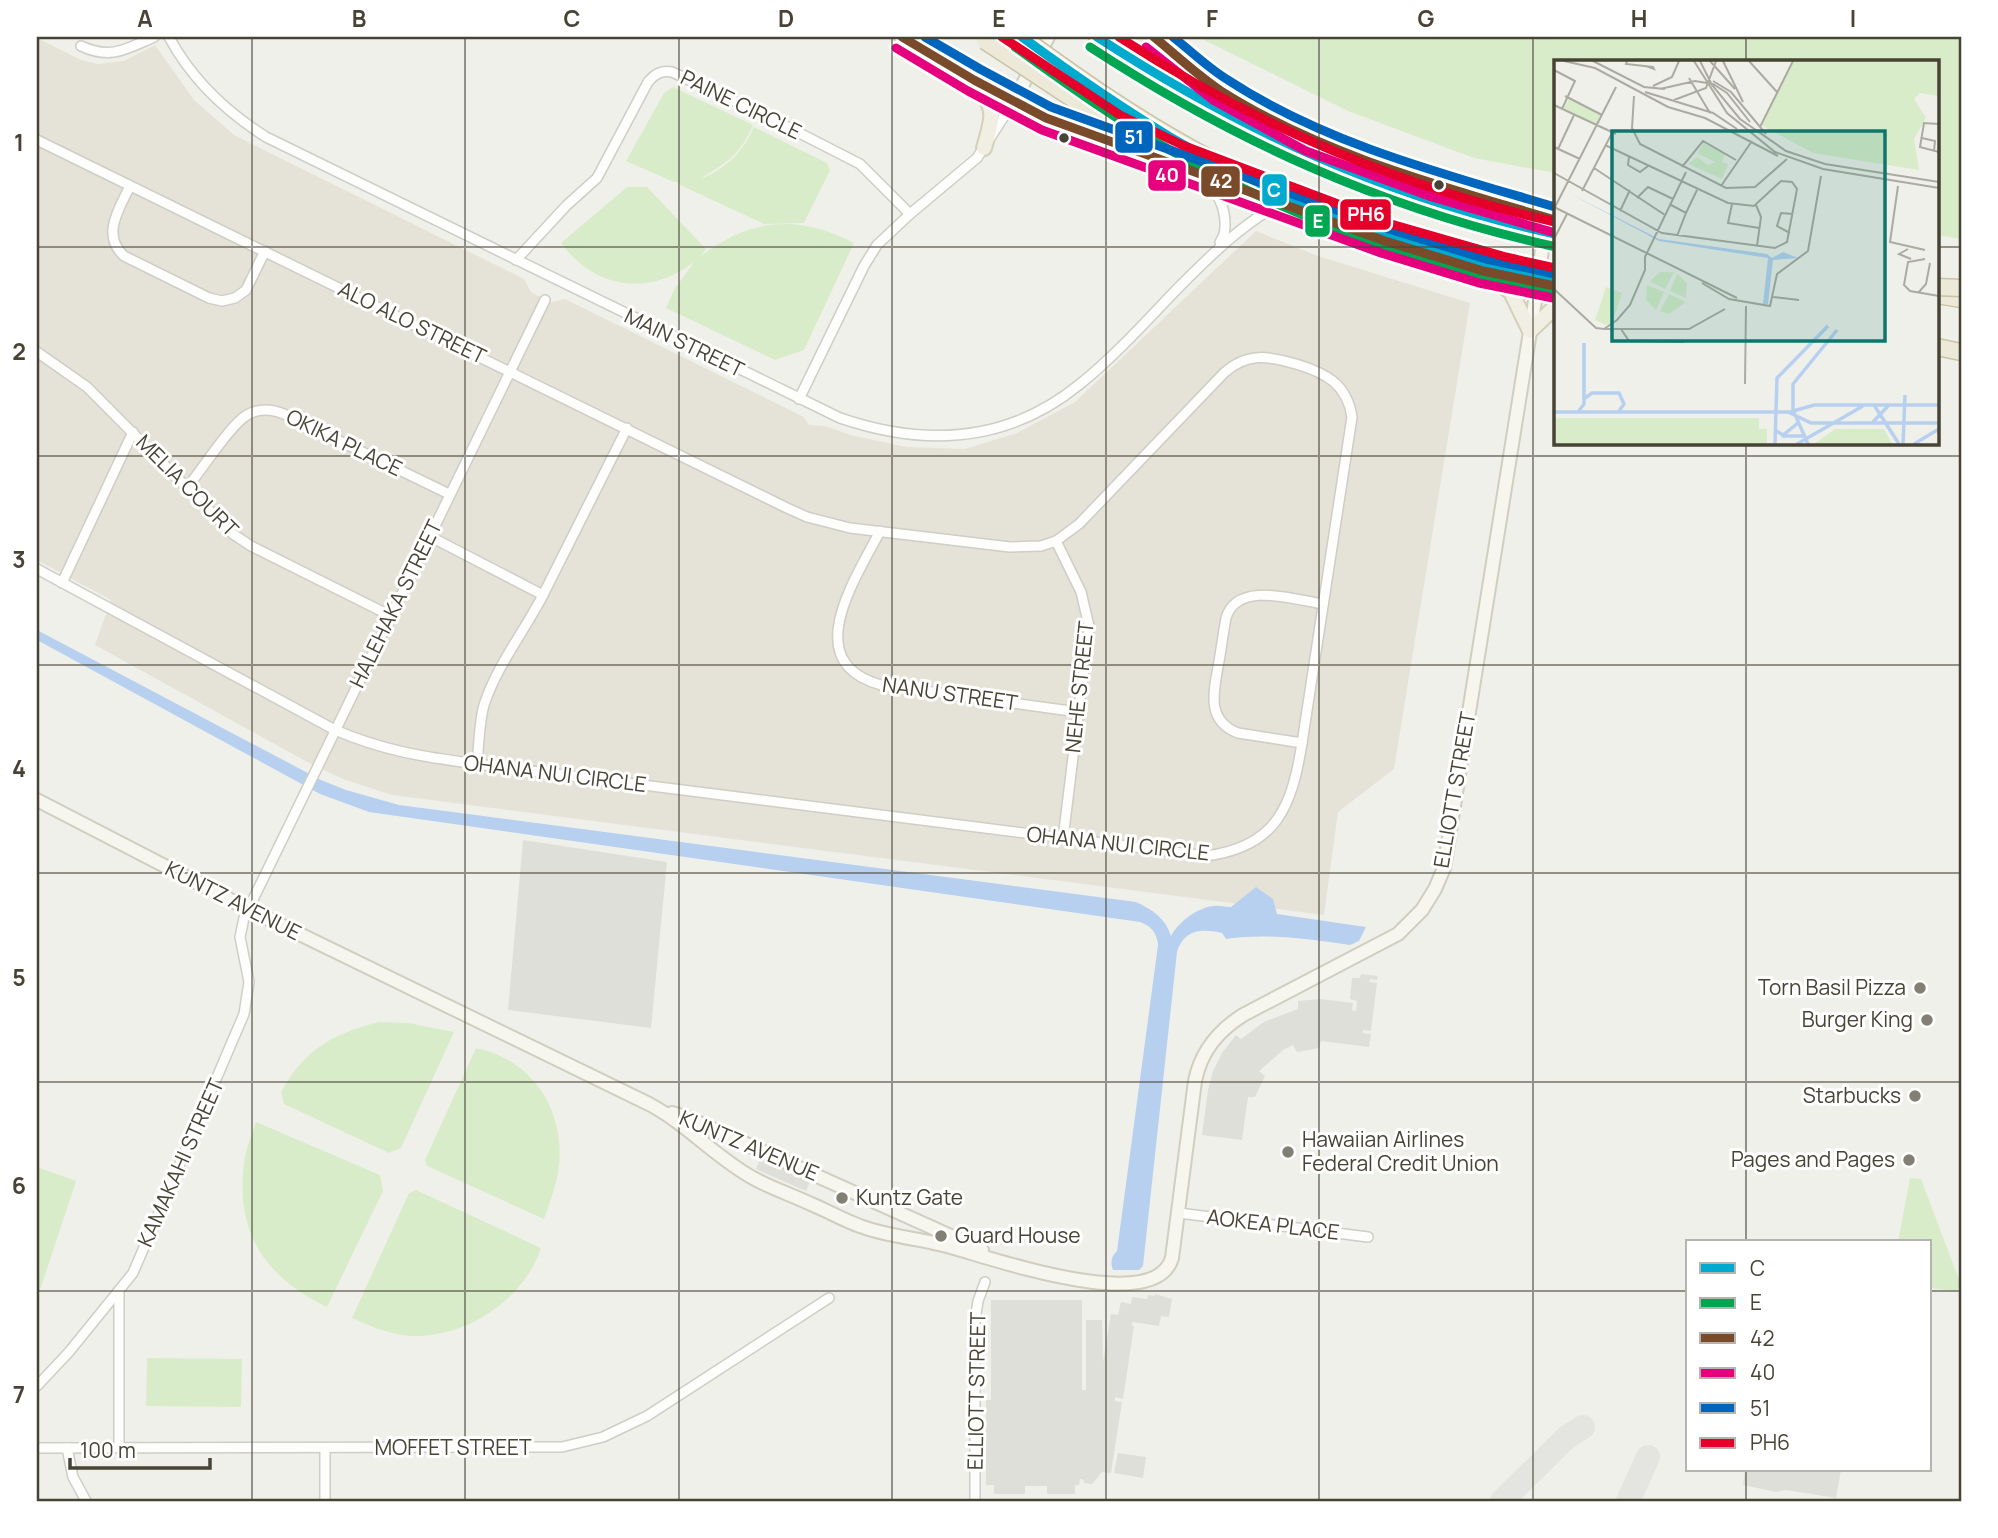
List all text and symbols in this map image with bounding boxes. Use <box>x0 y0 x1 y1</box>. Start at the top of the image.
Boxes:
text: A <box>137 2 153 34</box>
text: B <box>352 2 366 34</box>
text: C <box>564 2 581 34</box>
text: D <box>778 2 794 34</box>
text: E <box>992 2 1006 34</box>
text: F <box>1206 2 1218 34</box>
text: G <box>1418 2 1435 34</box>
text: H <box>1631 2 1647 34</box>
text: I <box>1850 2 1856 34</box>
inset map <box>1554 60 1938 444</box>
street label: PAINE CIRCLE <box>676 63 806 145</box>
line badge: 51 <box>1114 120 1154 154</box>
text: 51 <box>1124 124 1144 150</box>
text: 1 <box>14 126 24 158</box>
unlabelled marker <box>1057 131 1071 145</box>
line badge: 40 <box>1147 159 1187 192</box>
text: 40 <box>1155 162 1179 188</box>
line badge: 42 <box>1200 165 1241 198</box>
text: 42 <box>1210 168 1232 194</box>
line badge: C <box>1261 173 1288 207</box>
text: C <box>1267 177 1281 203</box>
unlabelled marker <box>1432 178 1446 192</box>
line badge: PH6 <box>1339 198 1392 231</box>
text: PH6 <box>1347 201 1385 227</box>
line badge: E <box>1304 204 1331 238</box>
text: E <box>1312 208 1324 234</box>
street label: ALO ALO STREET <box>334 274 491 370</box>
street label: MAIN STREET <box>620 301 749 383</box>
text: 2 <box>12 335 26 367</box>
street label: OKIKA PLACE <box>282 402 407 482</box>
street label: MELIA COURT <box>131 428 245 543</box>
street label: HALEHAKA STREET <box>342 515 448 692</box>
text: 3 <box>12 543 26 575</box>
street label: NEHE STREET <box>1058 619 1100 754</box>
street label: NANU STREET <box>881 670 1020 716</box>
street label: ELLIOTT STREET <box>1426 709 1482 870</box>
street label: OHANA NUI CIRCLE <box>462 748 648 798</box>
text: 4 <box>12 752 26 784</box>
street label: OHANA NUI CIRCLE <box>1025 819 1211 867</box>
street label: KUNTZ AVENUE <box>161 854 306 946</box>
text: 5 <box>12 961 26 993</box>
place label: Torn Basil Pizza <box>1758 973 1906 1001</box>
marker: Torn Basil Pizza <box>1912 980 1928 996</box>
place label: Burger King <box>1802 1005 1913 1033</box>
marker: Burger King <box>1919 1012 1935 1028</box>
street label: KAMAKAHI STREET <box>130 1074 230 1251</box>
place label: Starbucks <box>1803 1081 1901 1109</box>
marker: Starbucks <box>1907 1088 1923 1104</box>
street label: KUNTZ AVENUE <box>675 1103 823 1187</box>
place label: Hawaiian Airlines Federal Credit Union <box>1302 1125 1499 1177</box>
marker: Hawaiian Airlines Federal Credit Union <box>1280 1144 1296 1160</box>
place label: Pages and Pages <box>1731 1145 1895 1173</box>
marker: Pages and Pages <box>1901 1152 1917 1168</box>
text: 6 <box>12 1169 26 1201</box>
place label: Kuntz Gate <box>856 1183 963 1211</box>
marker: Kuntz Gate <box>834 1190 850 1206</box>
street label: AOKEA PLACE <box>1205 1202 1341 1246</box>
place label: Guard House <box>955 1221 1081 1249</box>
marker: Guard House <box>933 1228 949 1244</box>
legend <box>1686 1240 1932 1472</box>
text: C <box>1750 1254 1765 1282</box>
text: E <box>1750 1288 1762 1316</box>
street label: ELLIOTT STREET <box>961 1311 991 1470</box>
text: 42 <box>1750 1324 1774 1352</box>
text: 40 <box>1750 1358 1775 1386</box>
text: 7 <box>13 1378 25 1410</box>
text: 51 <box>1750 1394 1770 1422</box>
scale bar <box>70 1426 210 1470</box>
text: PH6 <box>1750 1428 1790 1456</box>
street label: MOFFET STREET <box>374 1433 532 1461</box>
text: 100 m <box>80 1436 136 1464</box>

